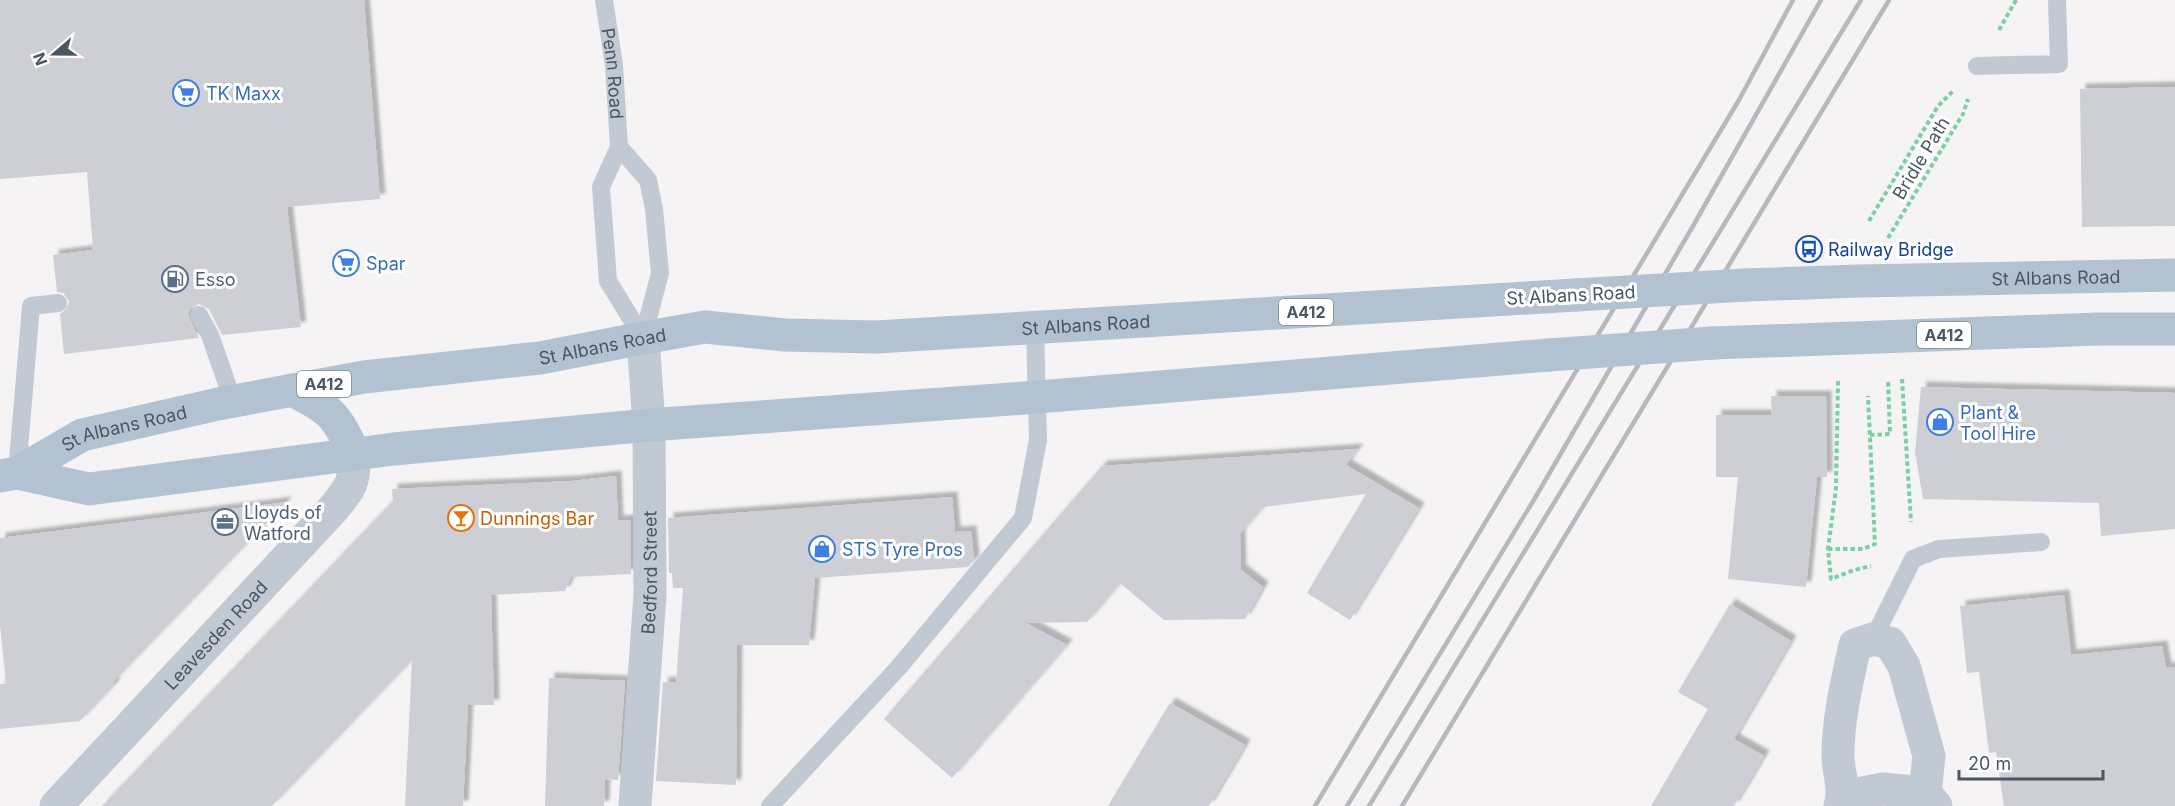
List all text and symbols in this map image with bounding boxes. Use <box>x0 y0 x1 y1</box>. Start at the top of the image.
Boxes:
north arrow <box>24 24 84 84</box>
street label: Penn Road <box>598 26 628 120</box>
text: N <box>28 50 51 68</box>
supermarket icon: TK Maxx <box>171 78 201 108</box>
place label: TK Maxx <box>206 83 281 104</box>
street label: Bridle Path <box>1888 113 1954 203</box>
bus stop icon: Railway Bridge <box>1794 234 1824 264</box>
place label: Railway Bridge <box>1828 239 1954 260</box>
supermarket icon: Spar <box>331 248 361 278</box>
place label: Spar <box>366 253 406 274</box>
fuel station icon: Esso <box>160 264 190 294</box>
street label: St Albans Road <box>1991 266 2121 289</box>
place label: Esso <box>195 269 236 290</box>
street label: St Albans Road <box>1506 281 1636 309</box>
road number: A412 <box>1279 299 1333 325</box>
street label: St Albans Road <box>1021 310 1151 339</box>
road number: A412 <box>1917 322 1971 348</box>
street label: St Albans Road <box>537 324 668 369</box>
road number: A412 <box>297 371 351 397</box>
street label: St Albans Road <box>58 401 189 455</box>
place label: Plant & Tool Hire <box>1960 402 2036 444</box>
shop icon: Plant & Tool Hire <box>1925 407 1955 437</box>
place label: Lloyds of Watford <box>244 502 322 544</box>
bar icon: Dunnings Bar <box>446 503 476 533</box>
office icon: Lloyds of Watford <box>210 507 240 537</box>
place label: Dunnings Bar <box>480 508 594 529</box>
street label: Bedford Street <box>637 511 661 635</box>
shop icon: STS Tyre Pros <box>807 534 837 564</box>
place label: STS Tyre Pros <box>842 539 963 560</box>
street label: Leavesden Road <box>160 576 271 694</box>
scale bar <box>1959 743 2103 781</box>
text: 20 m <box>1968 753 2011 774</box>

